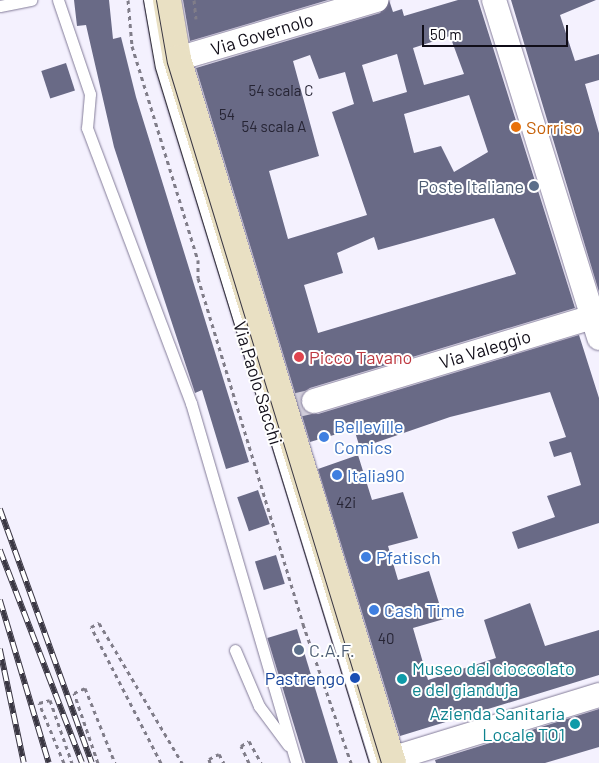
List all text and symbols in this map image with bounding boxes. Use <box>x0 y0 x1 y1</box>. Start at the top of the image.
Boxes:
street label: Via Governolo <box>208 8 316 60</box>
scale bar <box>424 15 570 47</box>
text: 50 m <box>430 25 462 43</box>
house number: 54 scala C <box>249 82 313 100</box>
house number: 54 <box>219 106 235 124</box>
place label: Sorriso <box>526 116 582 138</box>
house number: 54 scala A <box>242 118 306 136</box>
marker: Sorriso <box>510 121 522 133</box>
place label: Poste Italiane <box>418 175 524 197</box>
marker: Poste Italiane <box>528 180 540 192</box>
street label: Via Paolo Sacchi <box>229 319 287 447</box>
street label: Via Valeggio <box>437 325 533 373</box>
place label: Picco Tavano <box>309 346 412 368</box>
marker: Picco Tavano <box>293 351 305 363</box>
place label: Belleville Comics <box>334 416 404 458</box>
marker: Belleville Comics <box>318 431 330 443</box>
place label: Italia90 <box>347 464 405 486</box>
marker: Italia90 <box>331 469 343 481</box>
house number: 42i <box>336 494 356 512</box>
place label: Pfatisch <box>376 546 441 568</box>
marker: Pfatisch <box>360 551 372 563</box>
place label: Cash Time <box>384 599 465 621</box>
marker: Cash Time <box>368 604 380 616</box>
house number: 40 <box>378 630 394 648</box>
place label: C.A.F. <box>309 639 355 661</box>
marker: C.A.F. <box>293 644 305 656</box>
place label: Museo del cioccolato e del gianduja <box>412 658 575 701</box>
place label: Pastrengo <box>265 667 345 689</box>
marker: Pastrengo <box>349 672 361 684</box>
marker: Museo del cioccolato e del gianduja <box>396 673 408 685</box>
place label: Azienda Sanitaria Locale TO1 <box>430 703 565 746</box>
marker: Azienda Sanitaria Locale TO1 <box>569 718 581 730</box>

